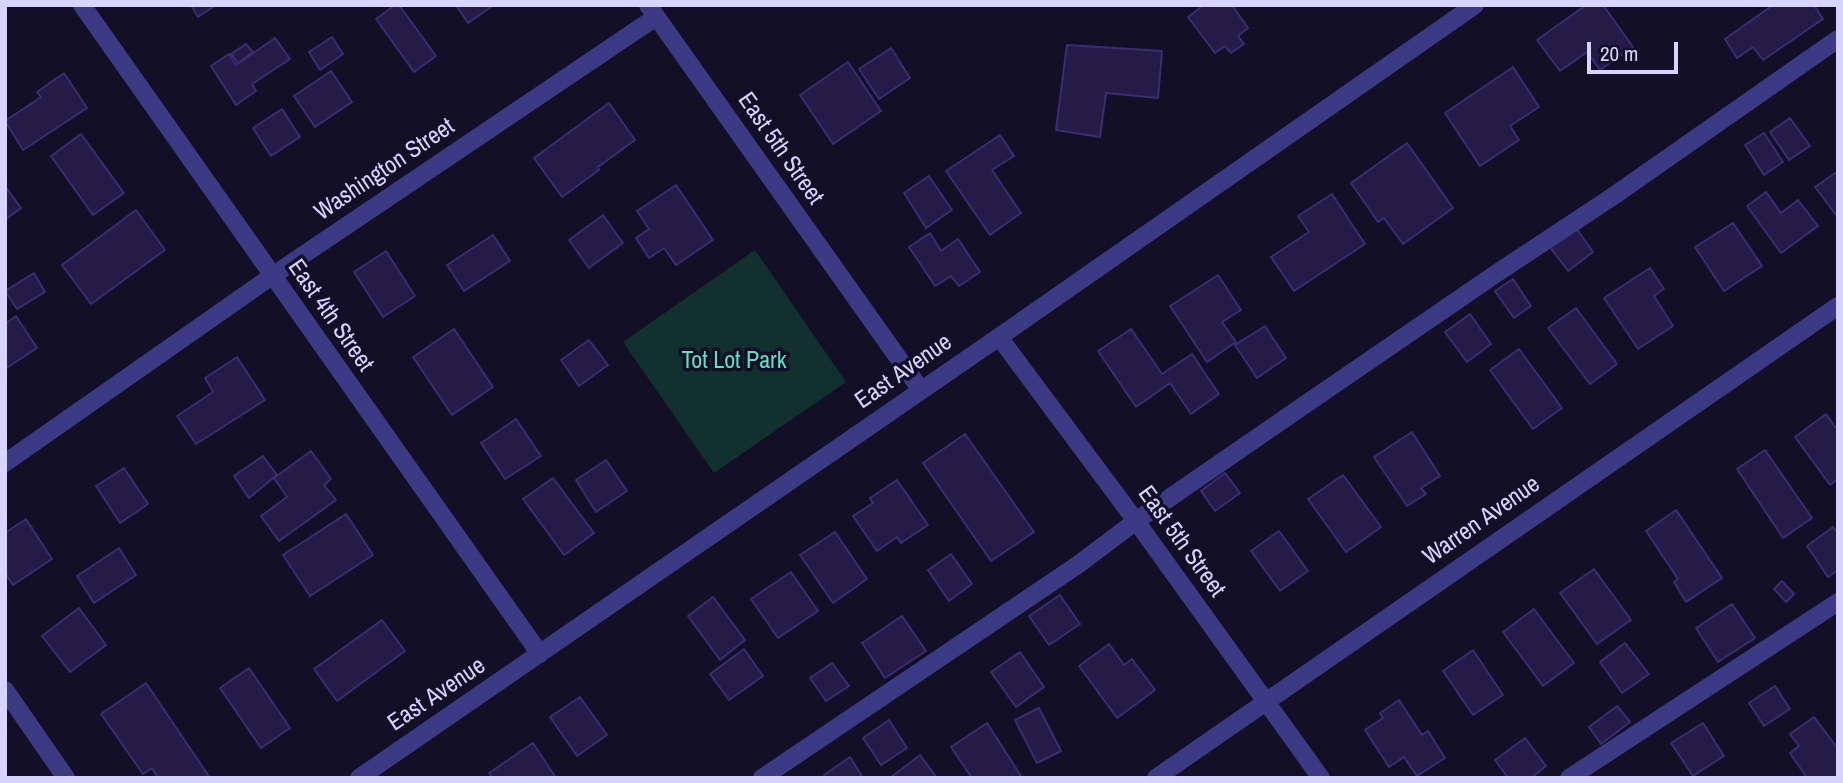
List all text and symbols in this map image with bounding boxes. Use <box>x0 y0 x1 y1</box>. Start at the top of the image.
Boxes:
scale bar <box>1591 28 1682 72</box>
text: 20 m <box>1600 39 1638 68</box>
street label: East 5th Street <box>731 87 829 211</box>
street label: Washington Street <box>310 113 460 227</box>
street label: East 4th Street <box>281 254 379 378</box>
street label: East Avenue <box>850 328 958 416</box>
park label: Tot Lot Park <box>681 348 787 376</box>
street label: Warren Avenue <box>1418 470 1546 572</box>
street label: East 5th Street <box>1131 481 1231 603</box>
street label: East Avenue <box>383 652 491 738</box>

